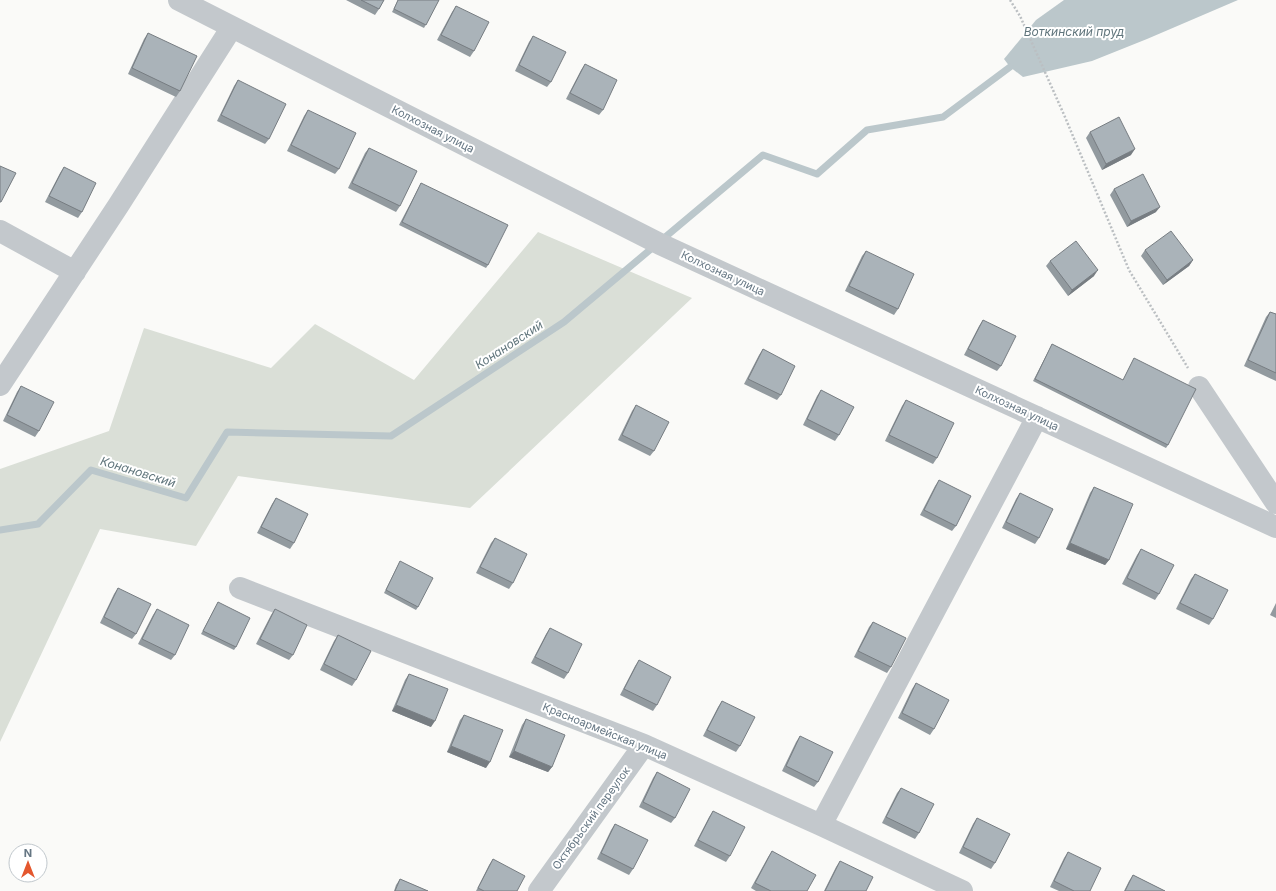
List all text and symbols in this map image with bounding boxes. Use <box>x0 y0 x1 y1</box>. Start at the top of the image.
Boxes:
water label: Воткинский пруд <box>1024 24 1124 39</box>
street label: Колхозная улица <box>389 102 477 156</box>
street label: Колхозная улица <box>679 247 767 299</box>
water label: Конановский <box>472 317 545 372</box>
street label: Колхозная улица <box>973 382 1061 434</box>
water label: Конановский <box>99 453 178 490</box>
street label: Красноармейская улица <box>541 700 669 762</box>
street label: Октябрьский переулок <box>549 764 633 872</box>
north arrow <box>8 843 48 883</box>
text: N <box>24 846 32 860</box>

